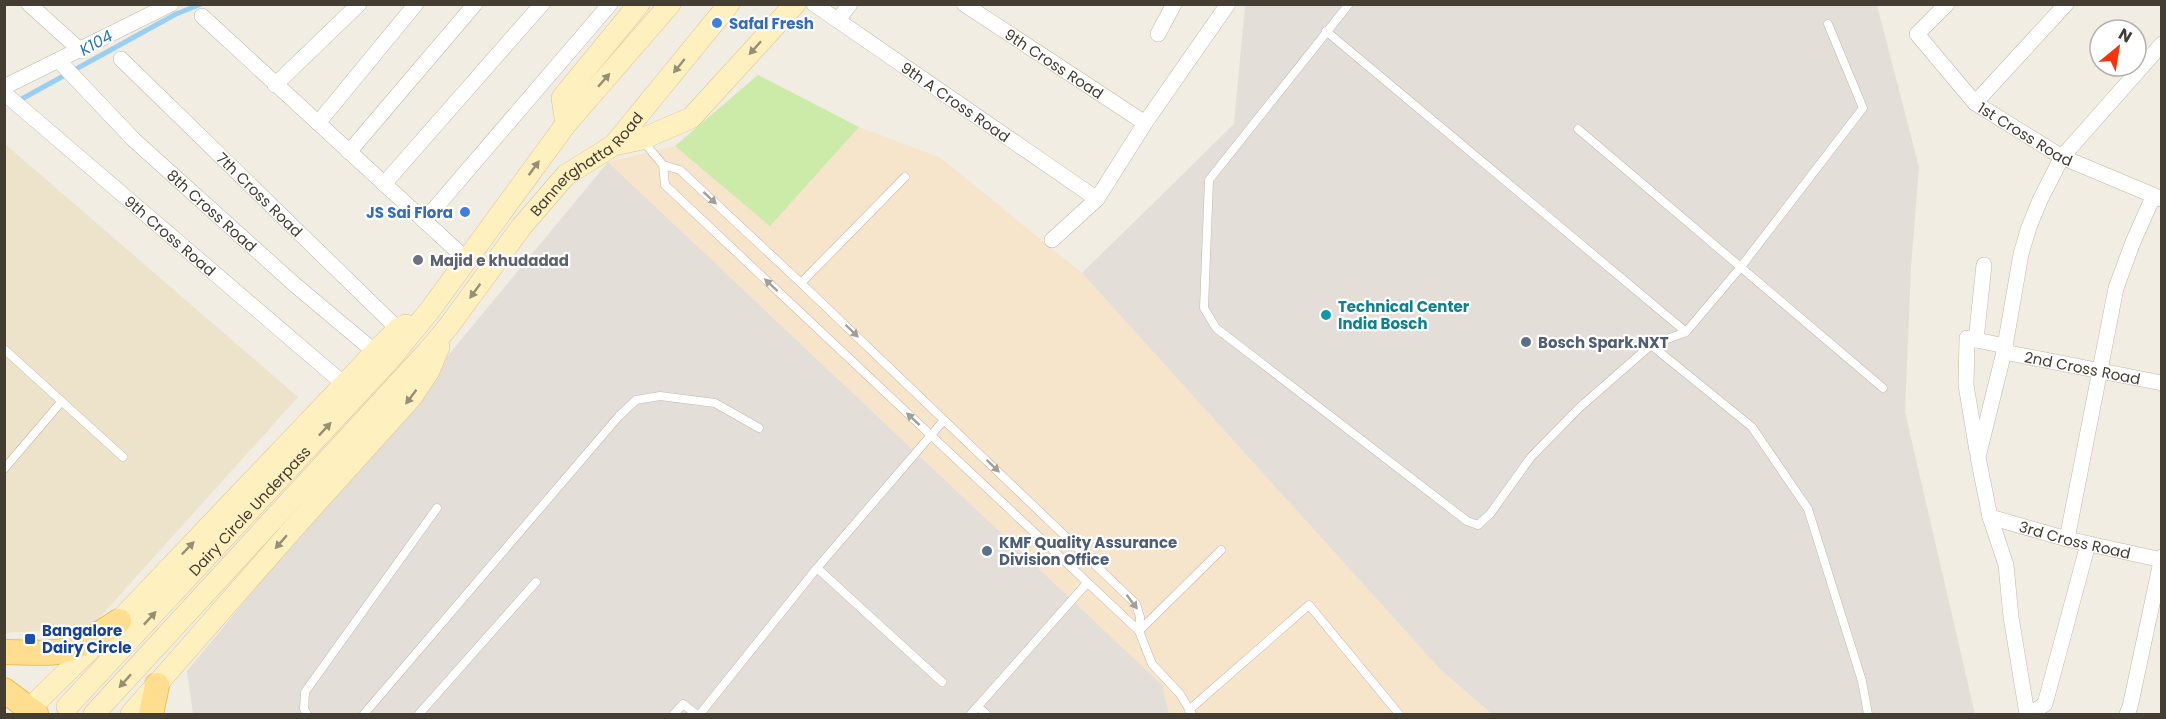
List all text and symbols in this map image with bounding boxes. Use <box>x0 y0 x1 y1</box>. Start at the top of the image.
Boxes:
place label: Safal Fresh <box>729 13 814 34</box>
marker: Safal Fresh <box>710 16 724 30</box>
north arrow <box>2088 18 2148 78</box>
text: N <box>2114 22 2136 48</box>
street label: 9th Cross Road <box>1001 23 1108 103</box>
water label: K104 <box>75 24 117 62</box>
one-way arrow <box>748 40 762 55</box>
street label: 9th A Cross Road <box>897 57 1014 147</box>
one-way arrow <box>672 58 685 74</box>
one-way arrow <box>597 73 610 88</box>
street label: 1st Cross Road <box>1974 97 2076 171</box>
street label: Bannerghatta Road <box>525 107 647 220</box>
street label: 7th Cross Road <box>212 148 308 241</box>
one-way arrow <box>527 161 539 176</box>
street label: 8th Cross Road <box>163 164 262 256</box>
street label: 9th Cross Road <box>120 190 221 281</box>
one-way arrow <box>702 191 717 204</box>
place label: JS Sai Flora <box>366 202 453 223</box>
marker: JS Sai Flora <box>458 205 472 219</box>
place label: Majid e khudadad <box>430 250 569 271</box>
marker: Majid e khudadad <box>411 253 425 267</box>
one-way arrow <box>764 278 778 292</box>
one-way arrow <box>469 282 481 298</box>
place label: Technical Center India Bosch <box>1338 296 1470 334</box>
marker: Technical Center India Bosch <box>1319 308 1333 322</box>
one-way arrow <box>845 324 859 338</box>
place label: Bosch Spark.NXT <box>1538 332 1669 353</box>
marker: Bosch Spark.NXT <box>1519 335 1533 349</box>
street label: 2nd Cross Road <box>2023 346 2142 389</box>
one-way arrow <box>405 389 417 405</box>
one-way arrow <box>906 412 920 426</box>
one-way arrow <box>318 421 332 436</box>
street label: Dairy Circle Underpass <box>184 441 315 580</box>
one-way arrow <box>985 459 999 473</box>
street label: 3rd Cross Road <box>2017 515 2133 563</box>
place label: KMF Quality Assurance Division Office <box>999 532 1177 570</box>
one-way arrow <box>274 535 288 550</box>
one-way arrow <box>181 541 195 556</box>
marker: KMF Quality Assurance Division Office <box>980 544 994 558</box>
one-way arrow <box>1126 594 1138 610</box>
one-way arrow <box>143 610 157 625</box>
place label: Bangalore Dairy Circle <box>42 620 132 658</box>
marker: Bangalore Dairy Circle <box>23 632 37 646</box>
one-way arrow <box>118 674 132 688</box>

